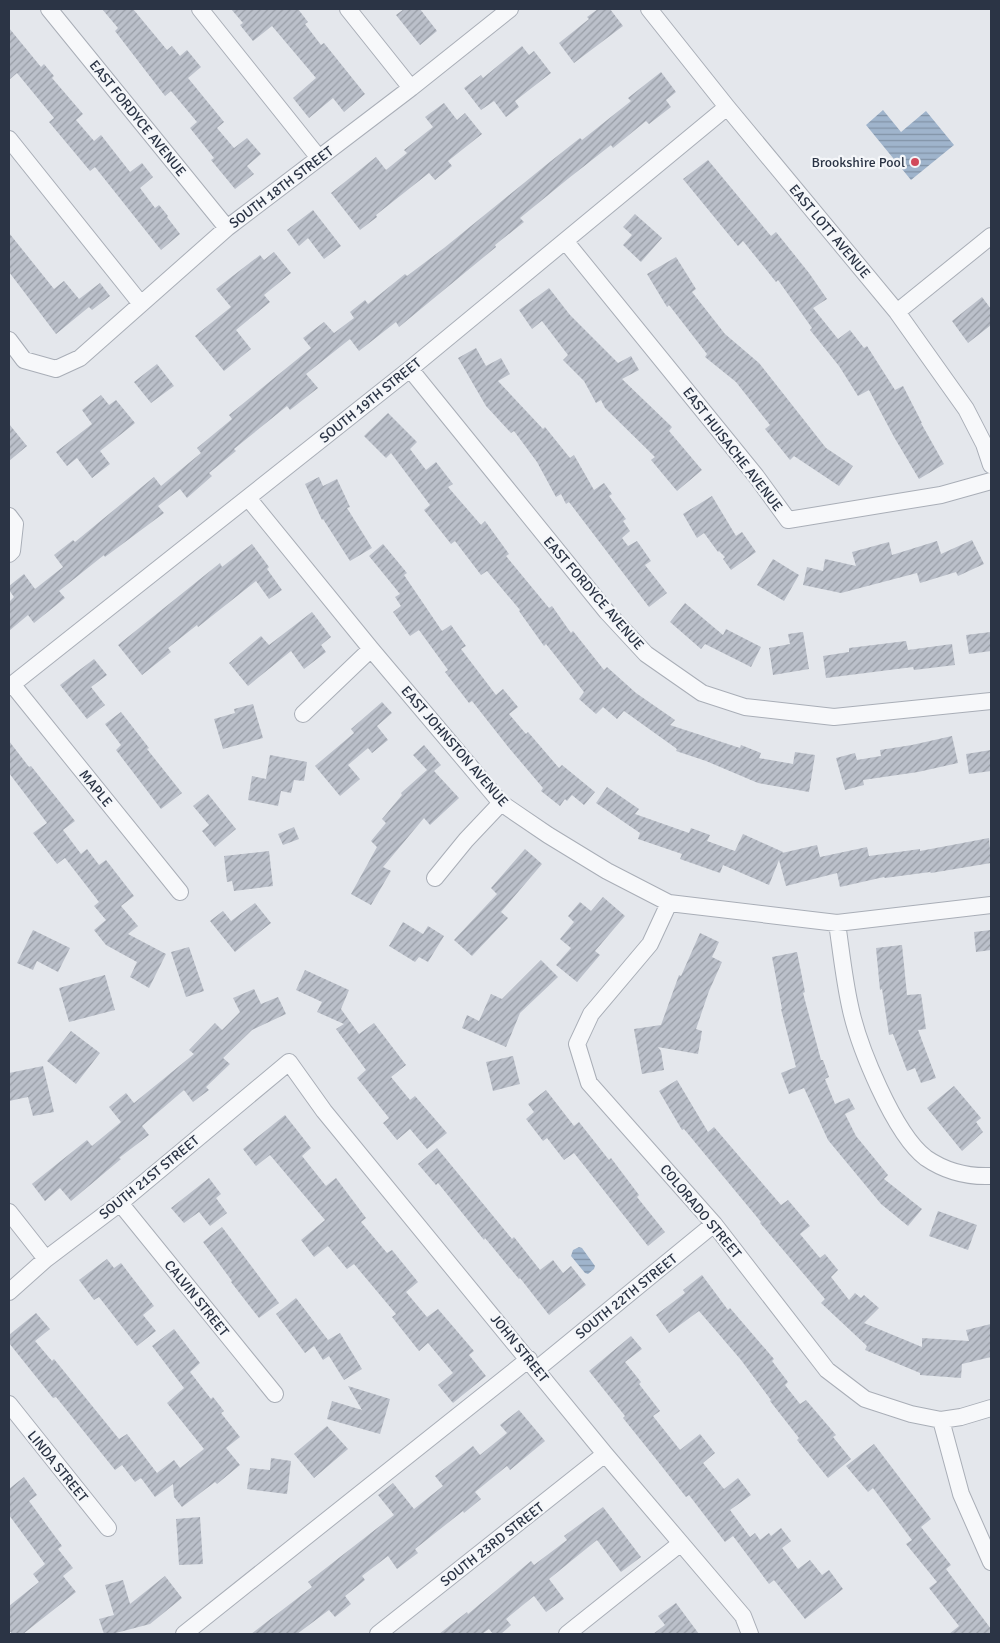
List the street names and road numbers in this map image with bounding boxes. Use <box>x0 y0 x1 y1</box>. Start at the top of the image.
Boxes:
street label: EAST FORDYCE AVENUE <box>86 57 190 180</box>
street label: SOUTH 18TH STREET <box>226 143 337 232</box>
street label: EAST LOTT AVENUE <box>785 181 874 282</box>
street label: SOUTH 19TH STREET <box>316 354 425 447</box>
street label: EAST HUISACHE AVENUE <box>679 384 786 515</box>
street label: EAST FORDYCE AVENUE <box>540 533 647 653</box>
street label: EAST JOHNSTON AVENUE <box>398 682 512 810</box>
street label: MAPLE <box>76 766 116 810</box>
street label: SOUTH 21ST STREET <box>96 1132 203 1223</box>
street label: COLORADO STREET <box>656 1161 745 1262</box>
street label: SOUTH 22TH STREET <box>572 1250 681 1343</box>
street label: CALVIN STREET <box>161 1257 233 1340</box>
street label: JOHN STREET <box>487 1311 552 1386</box>
street label: LINDA STREET <box>24 1427 92 1505</box>
street label: SOUTH 23RD STREET <box>437 1499 548 1590</box>

